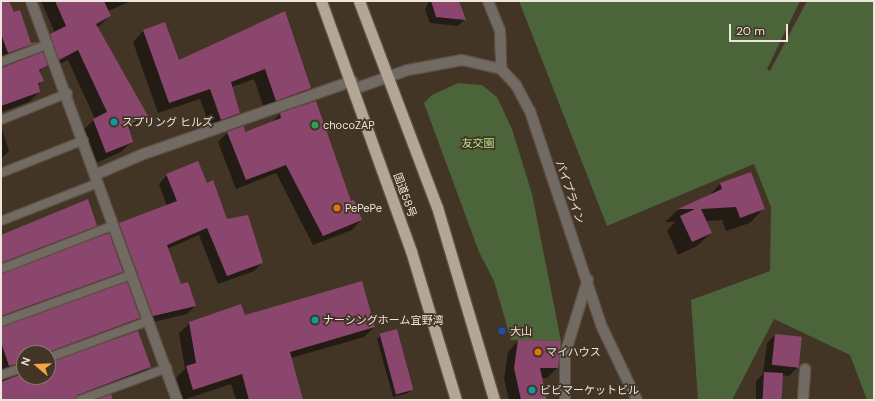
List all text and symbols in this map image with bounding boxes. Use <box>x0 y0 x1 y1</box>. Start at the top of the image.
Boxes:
scale bar <box>731 16 790 42</box>
text: 20 m <box>736 23 765 39</box>
place label: スプリング ヒルズ <box>122 115 213 129</box>
marker: スプリング ヒルズ <box>109 117 119 127</box>
place label: chocoZAP <box>323 118 375 132</box>
marker: chocoZAP <box>310 120 320 130</box>
park label: 友交園 <box>462 136 494 150</box>
street label: パイプライン <box>553 159 587 225</box>
street label: 国道58号 <box>391 171 419 219</box>
place label: PePePe <box>345 201 382 215</box>
marker: PePePe <box>332 203 342 213</box>
place label: ナーシングホーム宜野湾 <box>323 313 444 327</box>
marker: ナーシングホーム宜野湾 <box>310 315 320 325</box>
place label: 大山 <box>510 324 532 338</box>
marker: 大山 <box>497 326 507 336</box>
north arrow <box>16 345 56 385</box>
place label: マイハウス <box>546 345 601 359</box>
marker: マイハウス <box>533 347 543 357</box>
text: N <box>18 355 34 367</box>
place label: ビビマーケットビル <box>540 383 639 397</box>
marker: ビビマーケットビル <box>527 385 537 395</box>

